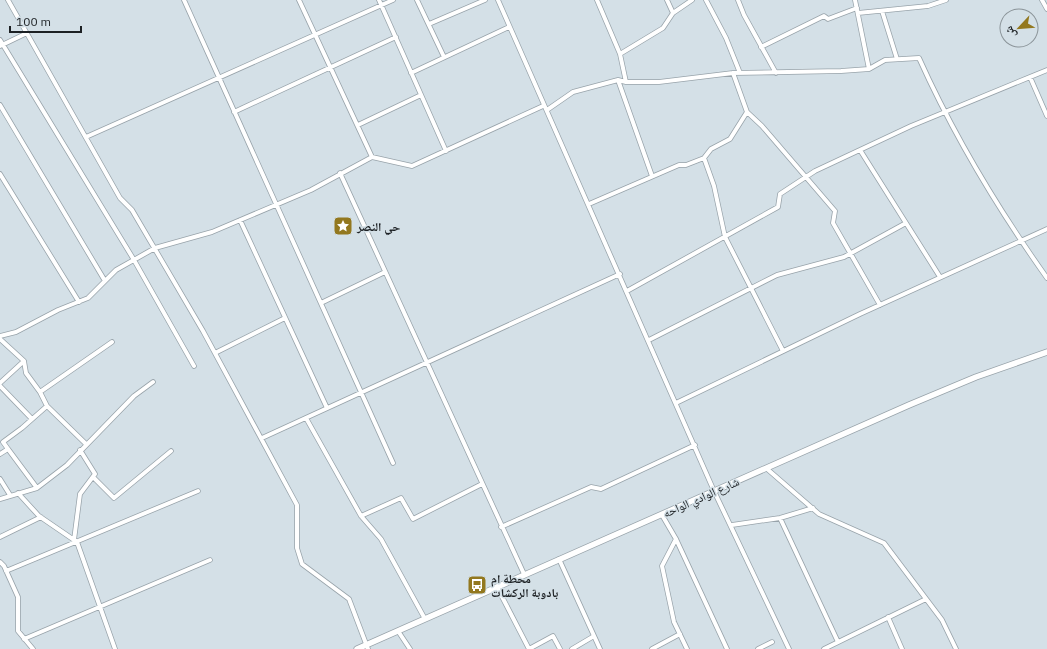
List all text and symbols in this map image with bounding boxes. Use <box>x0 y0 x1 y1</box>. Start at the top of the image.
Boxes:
scale bar <box>10 8 81 34</box>
north arrow <box>999 8 1039 48</box>
text: 100 m <box>16 14 51 29</box>
text: ش <box>1001 23 1020 41</box>
place icon: حي النصر <box>332 215 354 237</box>
place label: حي النصر <box>356 219 401 236</box>
street label: شارع الوادي الواحه <box>661 474 743 523</box>
place label: محطة ام بادوبة الركشات <box>491 571 558 600</box>
bus stop icon: محطة ام بادوبة الركشات <box>466 574 488 596</box>

